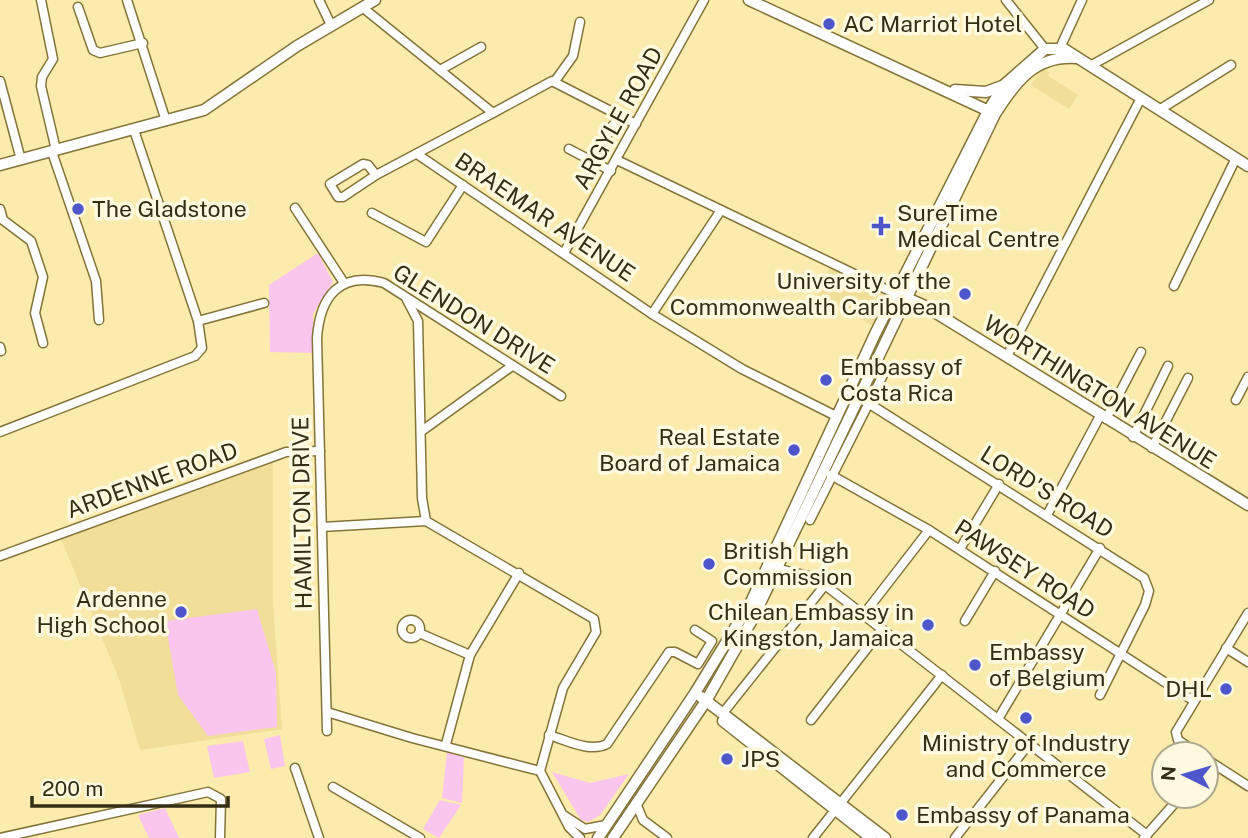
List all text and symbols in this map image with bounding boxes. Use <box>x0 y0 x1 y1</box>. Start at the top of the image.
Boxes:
place label: AC Marriot Hotel <box>843 10 1022 37</box>
marker: AC Marriot Hotel <box>821 16 837 32</box>
street label: ARGYLE ROAD <box>567 42 668 194</box>
street label: BRAEMAR AVENUE <box>450 146 640 287</box>
place label: The Gladstone <box>92 195 247 222</box>
place label: SureTime Medical Centre <box>897 199 1060 252</box>
marker: The Gladstone <box>70 201 86 217</box>
marker: SureTime Medical Centre <box>871 216 891 236</box>
street label: GLENDON DRIVE <box>388 258 560 379</box>
place label: University of the Commonwealth Caribbean <box>670 267 951 320</box>
marker: University of the Commonwealth Caribbean <box>957 286 973 302</box>
street label: WORTHINGTON AVENUE <box>979 309 1222 474</box>
place label: Embassy of Costa Rica <box>840 353 962 406</box>
marker: Embassy of Costa Rica <box>818 372 834 388</box>
street label: HAMILTON DRIVE <box>286 416 317 610</box>
place label: Real Estate Board of Jamaica <box>599 423 780 476</box>
street label: ARDENNE ROAD <box>62 436 241 523</box>
street label: LORD'S ROAD <box>976 440 1119 543</box>
marker: Real Estate Board of Jamaica <box>786 442 802 458</box>
street label: PAWSEY ROAD <box>950 513 1100 624</box>
place label: British High Commission <box>723 537 853 590</box>
marker: British High Commission <box>701 556 717 572</box>
place label: Ardenne High School <box>37 585 167 638</box>
place label: Chilean Embassy in Kingston, Jamaica <box>708 598 914 651</box>
marker: Ardenne High School <box>173 604 189 620</box>
marker: Chilean Embassy in Kingston, Jamaica <box>920 617 936 633</box>
place label: Embassy of Belgium <box>989 638 1105 691</box>
marker: Embassy of Belgium <box>967 657 983 673</box>
place label: DHL <box>1165 675 1212 702</box>
marker: DHL <box>1218 681 1234 697</box>
marker: Ministry of Industry and Commerce <box>1018 710 1034 726</box>
place label: Ministry of Industry and Commerce <box>922 729 1130 782</box>
north arrow <box>1150 740 1220 810</box>
place label: JPS <box>741 745 780 772</box>
marker: JPS <box>719 751 735 767</box>
scale bar <box>32 764 228 808</box>
text: N <box>1156 765 1180 782</box>
text: 200 m <box>42 776 103 801</box>
place label: Embassy of Panama <box>916 801 1130 828</box>
marker: Embassy of Panama <box>894 807 910 823</box>

